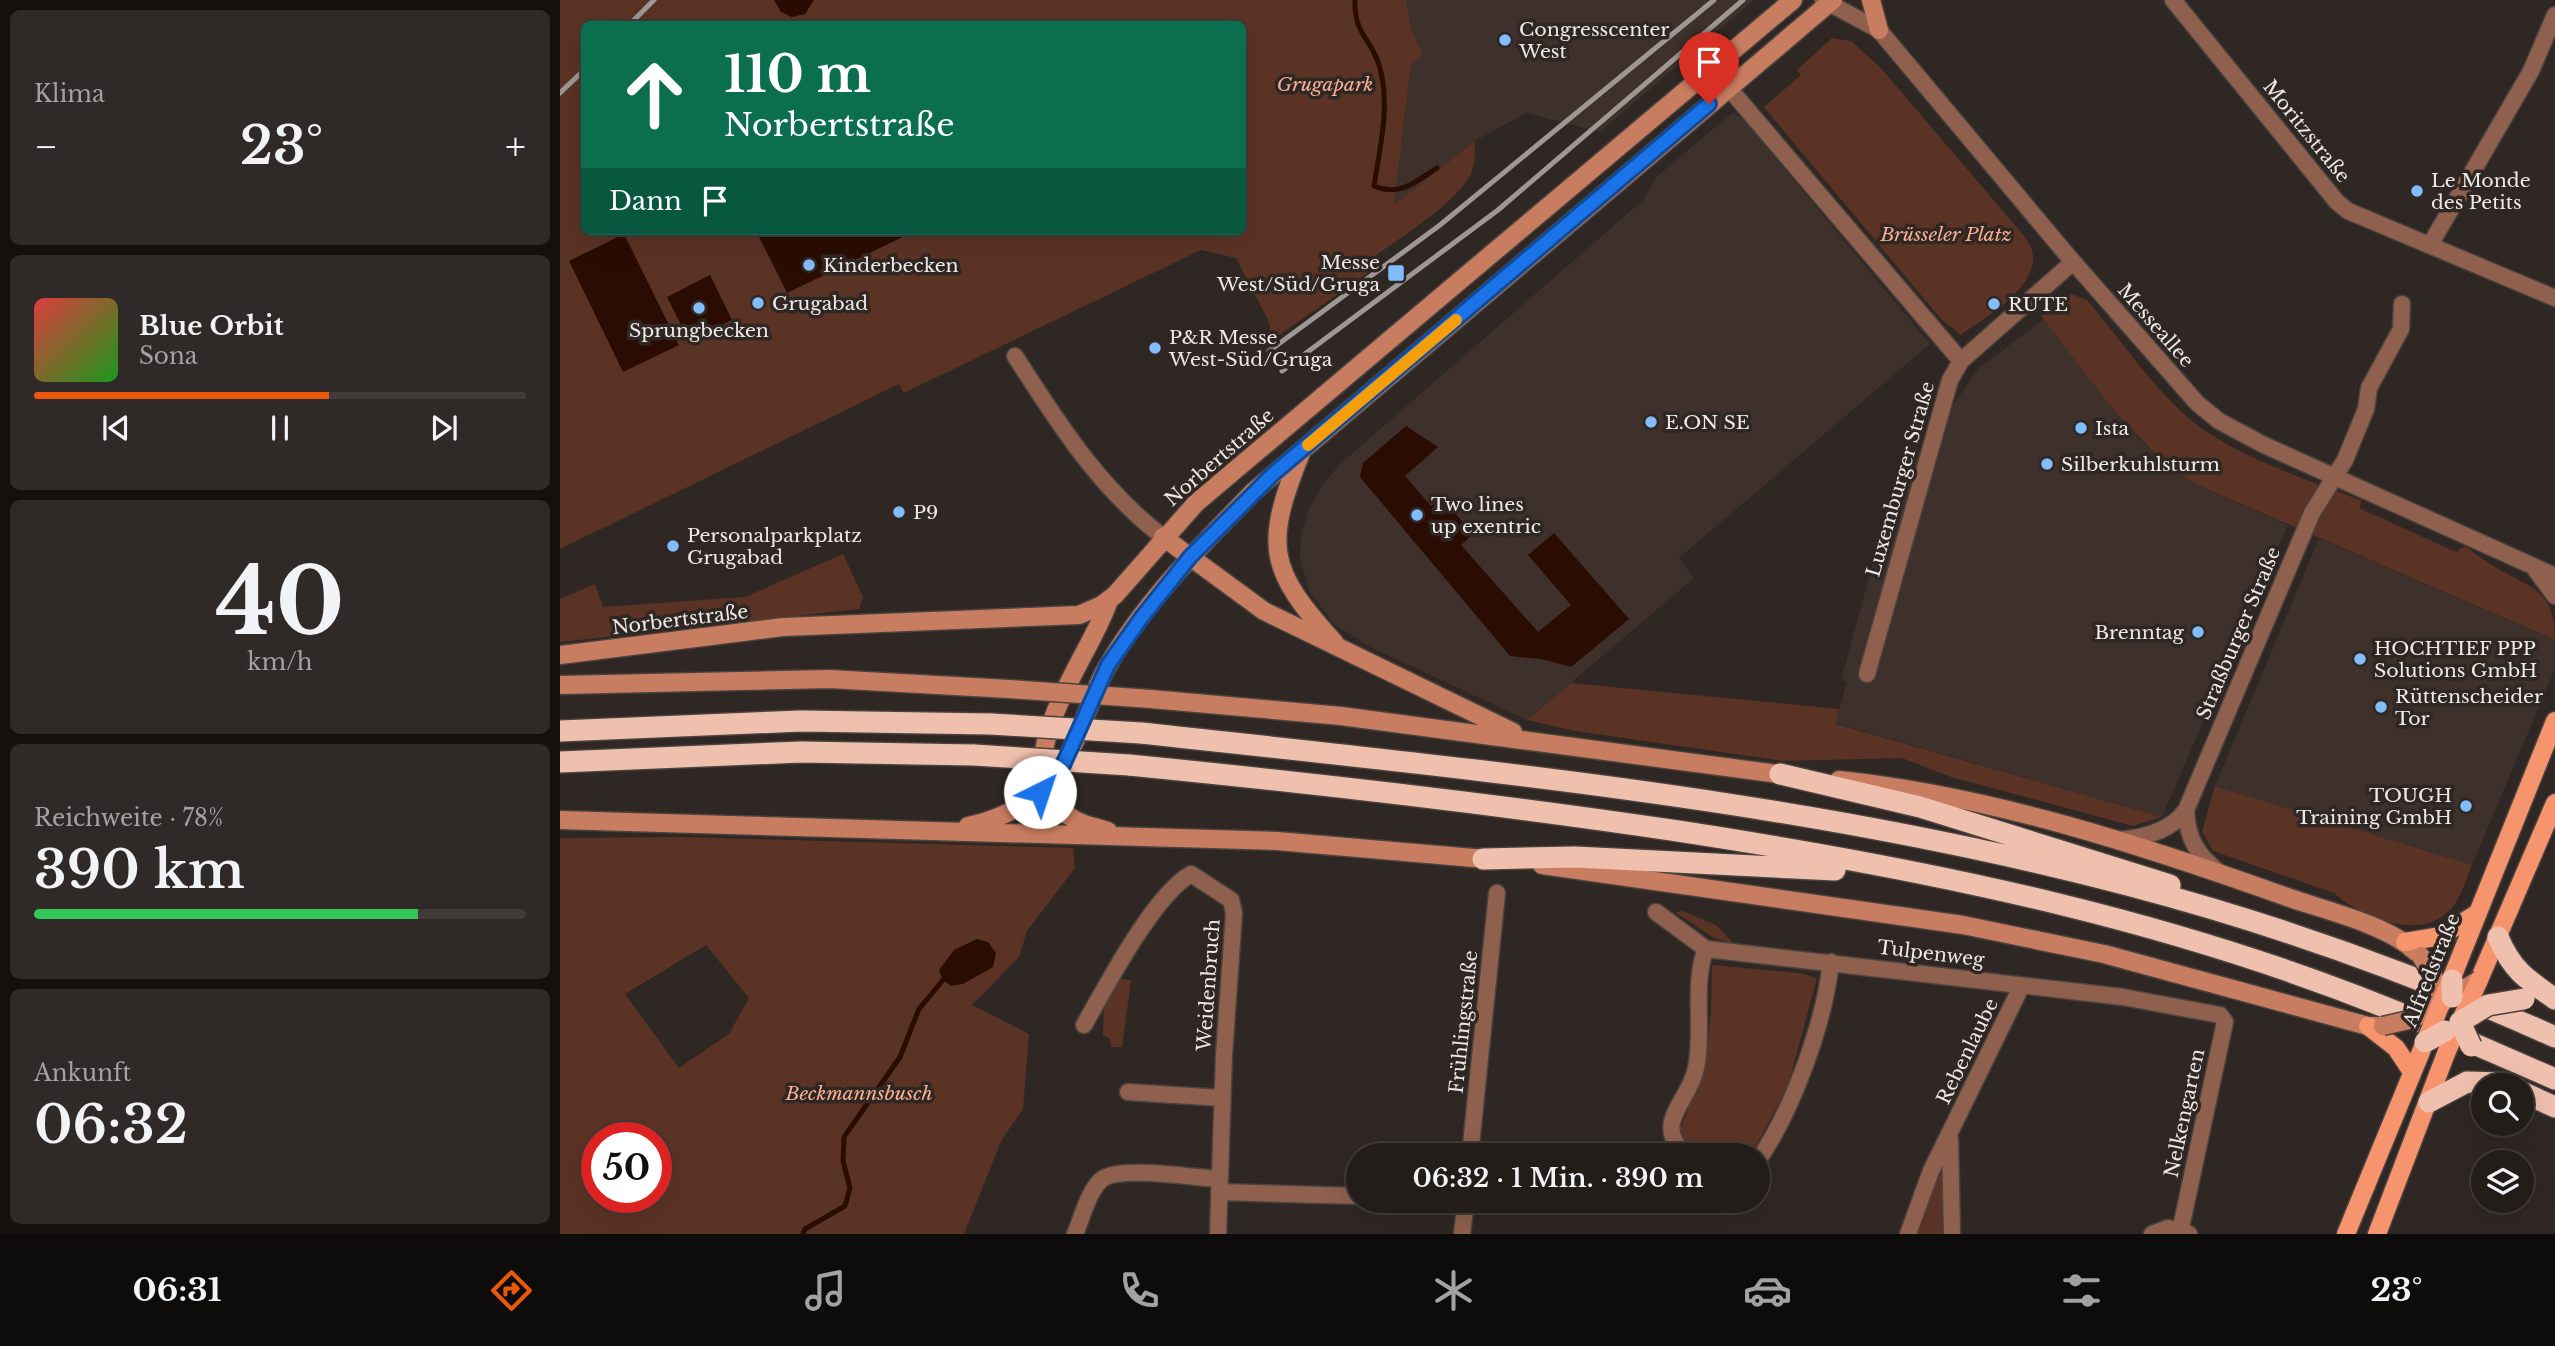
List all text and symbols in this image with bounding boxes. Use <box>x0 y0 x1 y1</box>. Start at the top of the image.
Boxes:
place label: Congresscenter West <box>1518 18 1669 63</box>
marker: Congresscenter West <box>1497 32 1513 48</box>
pin <box>1679 32 1739 104</box>
icon: arrive <box>1690 43 1728 81</box>
text: 110 m <box>724 44 871 105</box>
icon: ahead <box>609 49 700 140</box>
park label: Grugapark <box>1277 73 1373 96</box>
street label: Moritzstraße <box>2258 75 2355 187</box>
text: Klima <box>34 80 105 108</box>
text: Norbertstraße <box>724 105 955 145</box>
text: 23° <box>240 114 323 178</box>
text: − <box>34 123 58 170</box>
text: + <box>505 123 526 170</box>
place label: Le Monde des Petits <box>2431 169 2531 214</box>
icon: arrive <box>696 182 734 220</box>
marker: Le Monde des Petits <box>2409 183 2425 199</box>
text: Dann <box>609 185 682 217</box>
park label: Brüsseler Platz <box>1880 223 2012 246</box>
place label: Messe West/Süd/Gruga <box>1216 251 1380 296</box>
place label: Kinderbecken <box>823 254 959 277</box>
marker: Kinderbecken <box>801 257 817 273</box>
marker: Messe West/Süd/Gruga <box>1386 263 1406 283</box>
street label: Messeallee <box>2113 279 2198 372</box>
place label: Grugabad <box>772 292 868 315</box>
place label: RUTE <box>2008 293 2068 316</box>
marker: Grugabad <box>750 295 766 311</box>
marker: RUTE <box>1986 296 2002 312</box>
marker: Sprungbecken <box>691 300 707 316</box>
text: Blue Orbit <box>139 310 284 342</box>
place label: Sprungbecken <box>629 319 769 342</box>
place label: P&R Messe West-Süd/Gruga <box>1168 326 1333 371</box>
marker: P&R Messe West-Süd/Gruga <box>1147 340 1163 356</box>
text: Sona <box>139 342 197 370</box>
street label: Luxemburger Straße <box>1862 379 1939 579</box>
street label: Norbertstraße <box>1160 404 1279 511</box>
icon: previous <box>97 409 135 447</box>
icon: pause <box>261 409 299 447</box>
icon: next <box>425 409 463 447</box>
place label: E.ON SE <box>1665 411 1750 434</box>
marker: E.ON SE <box>1643 414 1659 430</box>
place label: Ista <box>2095 417 2130 440</box>
marker: Ista <box>2073 420 2089 436</box>
place label: Silberkuhlsturm <box>2061 453 2220 476</box>
marker: Silberkuhlsturm <box>2039 456 2055 472</box>
place label: Two lines up exentric <box>1431 493 1541 538</box>
place label: P9 <box>913 501 938 524</box>
marker: P9 <box>891 504 907 520</box>
marker: Two lines up exentric <box>1409 507 1425 523</box>
place label: Personalparkplatz Grugabad <box>687 524 862 569</box>
marker: Personalparkplatz Grugabad <box>665 538 681 554</box>
street label: Straßburger Straße <box>2192 543 2285 723</box>
text: 40 <box>215 546 345 659</box>
street label: Norbertstraße <box>611 600 749 639</box>
place label: Brenntag <box>2094 621 2185 644</box>
marker: Brenntag <box>2190 624 2206 640</box>
place label: HOCHTIEF PPP Solutions GmbH <box>2374 637 2537 682</box>
text: km/h <box>247 648 313 676</box>
marker: HOCHTIEF PPP Solutions GmbH <box>2352 651 2368 667</box>
place label: Rüttenscheider Tor <box>2395 685 2543 730</box>
marker: Rüttenscheider Tor <box>2373 699 2389 715</box>
position arrow <box>1003 755 1077 829</box>
place label: TOUGH Training GmbH <box>2296 784 2452 829</box>
marker: TOUGH Training GmbH <box>2458 798 2474 814</box>
text: Reichweite · 78% <box>34 804 223 832</box>
text: 390 km <box>34 838 245 902</box>
street label: Alfredstraße <box>2398 910 2465 1031</box>
street label: Weidenbruch <box>1192 918 1225 1053</box>
street label: Tulpenweg <box>1876 936 1986 972</box>
street label: Frühlingstraße <box>1445 949 1482 1095</box>
street label: Rebenlaube <box>1932 995 2003 1108</box>
street label: Nelkengarten <box>2160 1047 2209 1179</box>
text: Ankunft <box>34 1059 131 1087</box>
map controls <box>2471 1073 2534 1213</box>
button: search <box>2471 1073 2534 1136</box>
park label: Beckmannsbusch <box>785 1082 933 1105</box>
text: 06:32 <box>34 1093 188 1157</box>
speed limit sign: 50 <box>581 1122 672 1213</box>
button: layers <box>2471 1150 2534 1213</box>
text: 06:32 · 1 Min. · 390 m <box>1412 1162 1704 1194</box>
icon: directions <box>487 1266 536 1315</box>
icon: music <box>801 1266 850 1315</box>
icon: phone <box>1115 1266 1164 1315</box>
icon: climate <box>1429 1266 1478 1315</box>
icon: car <box>1743 1266 1792 1315</box>
icon: filters <box>2057 1266 2106 1315</box>
text: 06:31 <box>132 1270 222 1310</box>
text: 23° <box>2371 1270 2422 1310</box>

